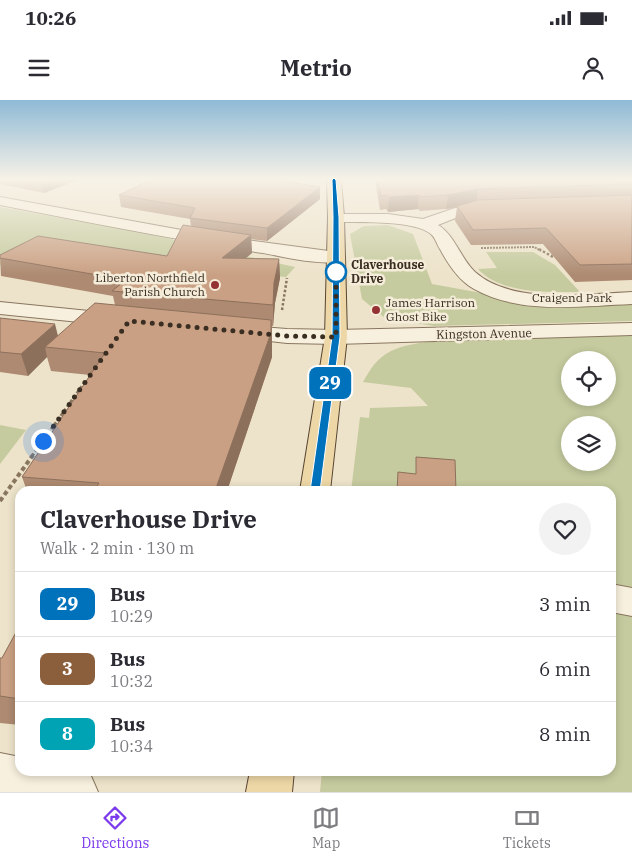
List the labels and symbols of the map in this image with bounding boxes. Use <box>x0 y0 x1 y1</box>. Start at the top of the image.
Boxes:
place label: Claverhouse Drive <box>351 257 424 286</box>
marker: Claverhouse Drive <box>325 261 347 283</box>
place label: Liberton Northfield Parish Church <box>95 270 206 299</box>
marker: Liberton Northfield Parish Church <box>209 279 221 291</box>
street label: Craigend Park <box>532 290 612 305</box>
place label: James Harrison Ghost Bike <box>386 295 476 324</box>
marker: James Harrison Ghost Bike <box>370 304 382 316</box>
street label: Kingston Avenue <box>436 325 532 342</box>
line badge: 29 <box>308 367 352 399</box>
your location <box>31 429 56 454</box>

